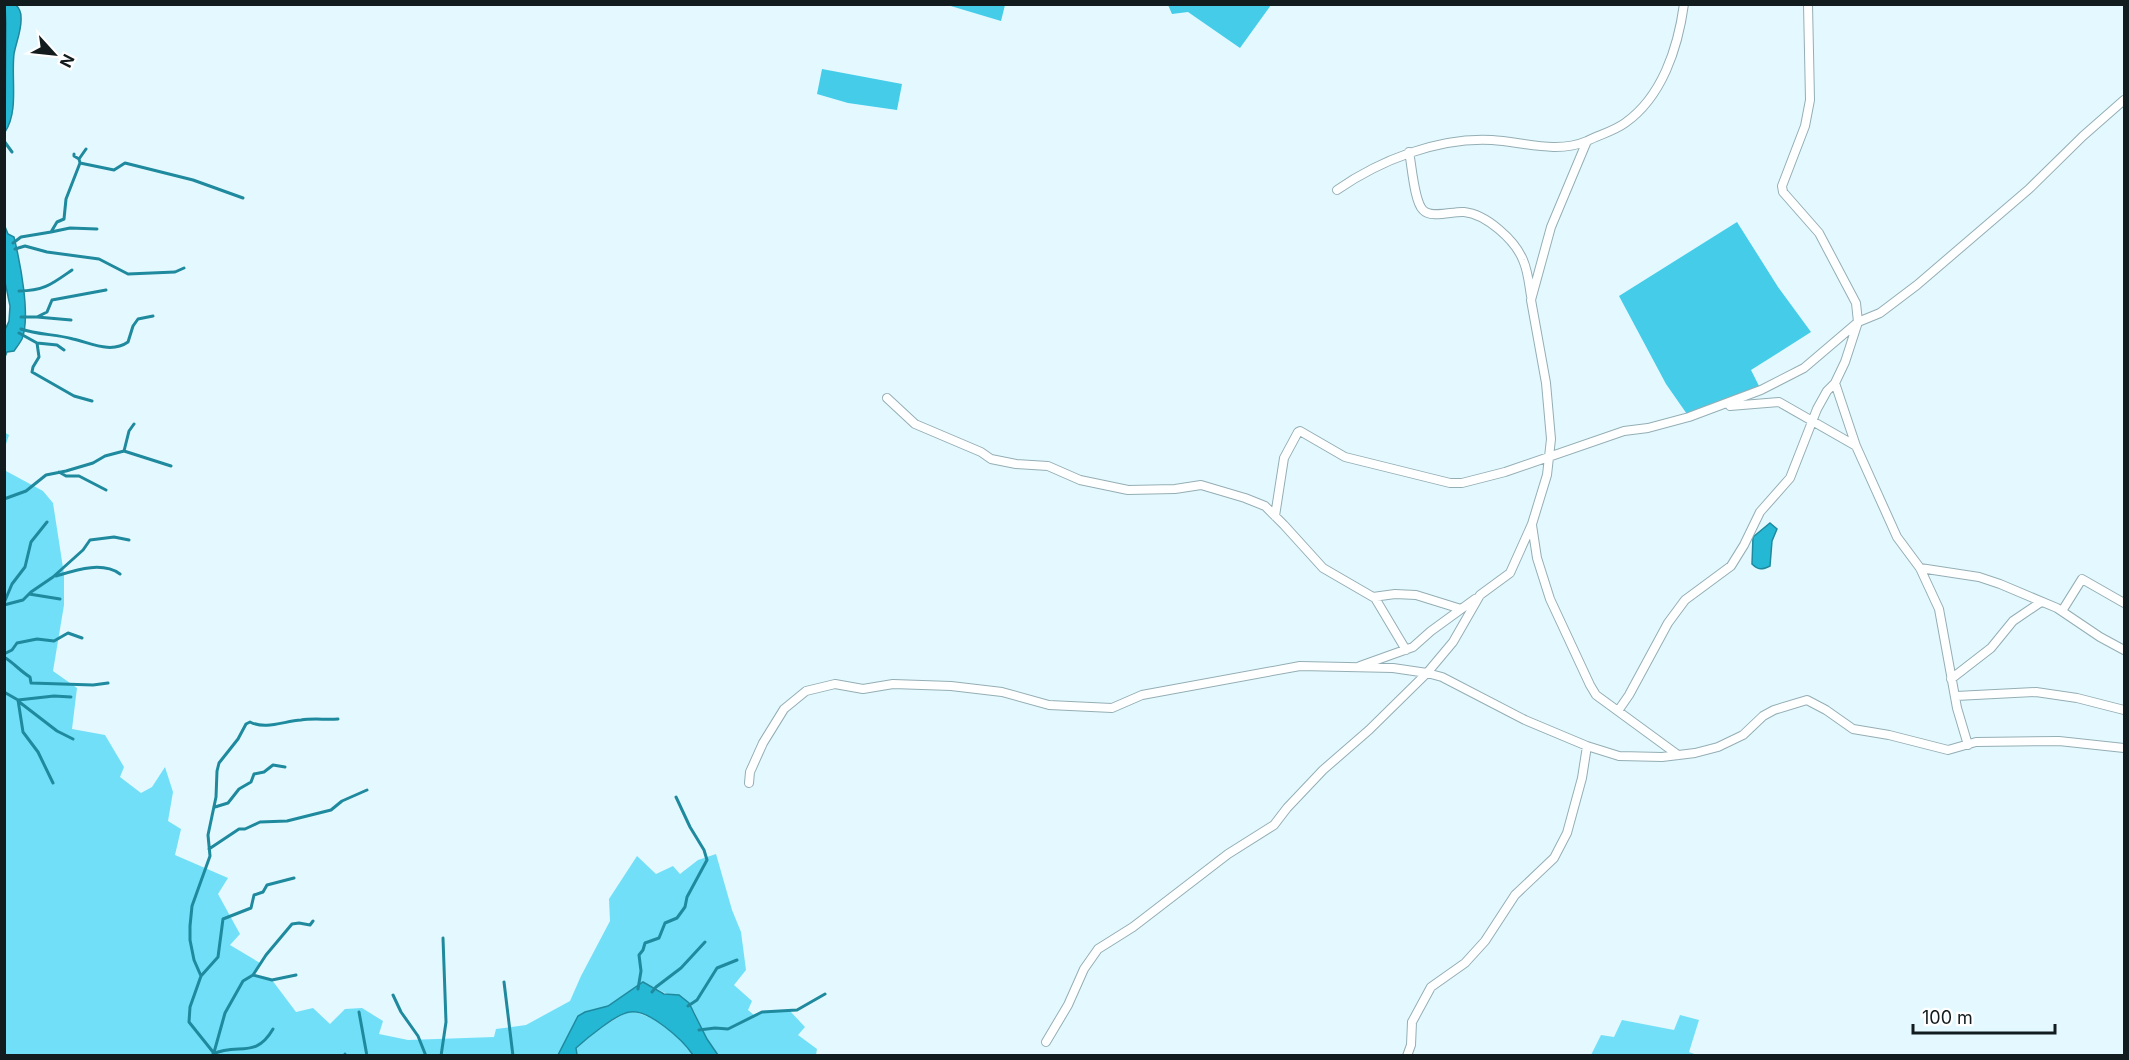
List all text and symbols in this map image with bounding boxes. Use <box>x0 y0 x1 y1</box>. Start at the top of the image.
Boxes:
north arrow <box>24 24 84 84</box>
text: N <box>56 51 79 71</box>
scale bar <box>1913 997 2056 1035</box>
text: 100 m <box>1922 1007 1973 1028</box>

